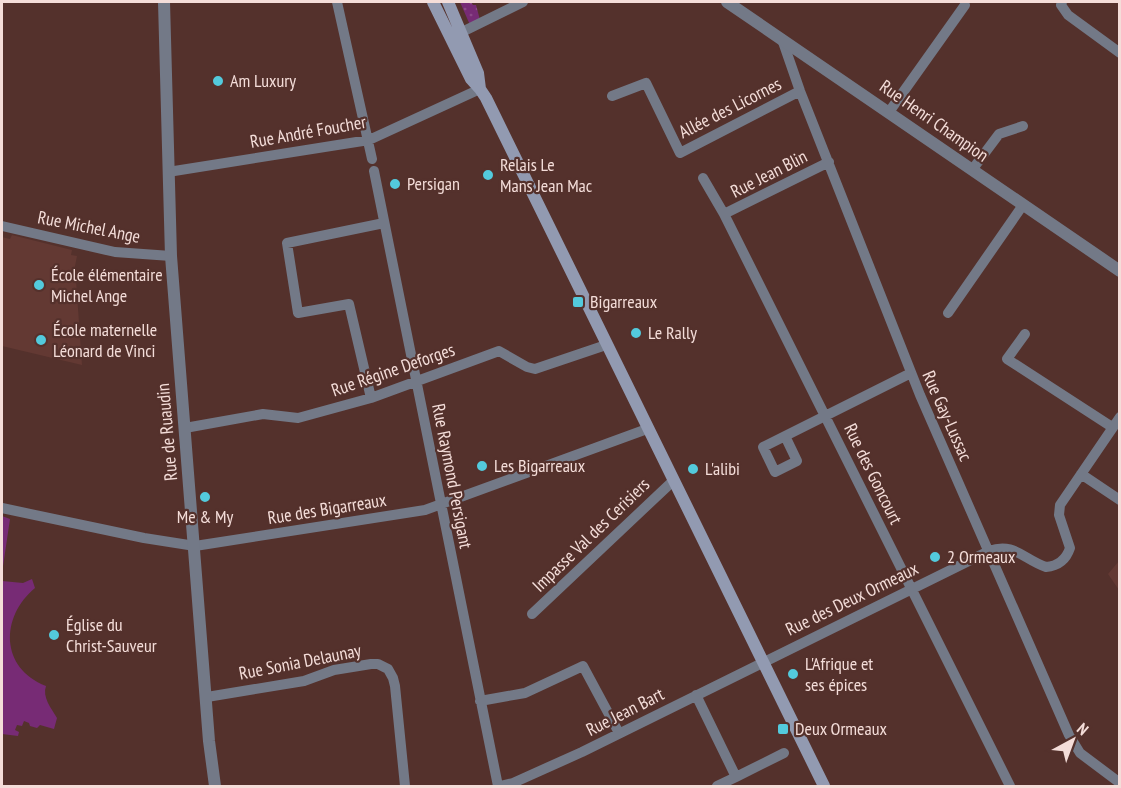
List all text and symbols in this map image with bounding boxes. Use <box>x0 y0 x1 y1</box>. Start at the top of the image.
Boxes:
place label: Am Luxury <box>230 69 296 92</box>
street label: Allée des Licornes <box>675 72 785 143</box>
marker: Am Luxury <box>211 74 225 88</box>
street label: Rue Henri Champion <box>875 75 993 167</box>
street label: Rue André Foucher <box>248 110 368 153</box>
street label: Rue Jean Blin <box>727 144 811 203</box>
place label: Relais Le Mans Jean Mac <box>500 153 593 197</box>
marker: Relais Le Mans Jean Mac <box>481 168 495 182</box>
place label: Persigan <box>407 172 460 195</box>
marker: Persigan <box>388 177 402 191</box>
street label: Rue Michel Ange <box>36 205 142 248</box>
place label: École élémentaire Michel Ange <box>51 263 163 307</box>
marker: École élémentaire Michel Ange <box>32 278 46 292</box>
place label: Bigarreaux <box>590 290 658 313</box>
marker: Bigarreaux <box>571 295 585 309</box>
place label: École maternelle Léonard de Vinci <box>53 318 157 362</box>
place label: Le Rally <box>648 321 697 344</box>
marker: Le Rally <box>629 326 643 340</box>
marker: École maternelle Léonard de Vinci <box>34 333 48 347</box>
street label: Rue Régine Deforges <box>328 338 458 401</box>
street label: Rue Gay-Lussac <box>917 367 978 465</box>
street label: Rue de Ruaudin <box>151 382 182 482</box>
street label: Rue Raymond Persigant <box>427 402 478 550</box>
street label: Rue des Goncourt <box>839 420 908 528</box>
place label: Les Bigarreaux <box>494 454 586 477</box>
place label: L'alibi <box>705 457 740 480</box>
marker: Les Bigarreaux <box>475 459 489 473</box>
marker: L'alibi <box>686 462 700 476</box>
street label: Impasse Val des Cerisiers <box>527 473 654 597</box>
street label: Rue des Bigarreaux <box>266 488 389 529</box>
marker: Me & My <box>198 490 212 504</box>
place label: Me & My <box>177 505 234 528</box>
place label: 2 Ormeaux <box>947 545 1016 568</box>
marker: 2 Ormeaux <box>928 550 942 564</box>
street label: Rue des Deux Ormeaux <box>782 556 922 641</box>
place label: Église du Christ-Sauveur <box>66 613 157 657</box>
marker: Église du Christ-Sauveur <box>47 628 61 642</box>
street label: Rue Sonia Delaunay <box>237 638 363 685</box>
place label: L'Afrique et ses épices <box>805 652 873 696</box>
marker: L'Afrique et ses épices <box>786 667 800 681</box>
street label: Rue Jean Bart <box>582 682 668 741</box>
north arrow <box>1043 710 1103 770</box>
place label: Deux Ormeaux <box>795 717 887 740</box>
text: N <box>1073 718 1093 739</box>
marker: Deux Ormeaux <box>776 722 790 736</box>

